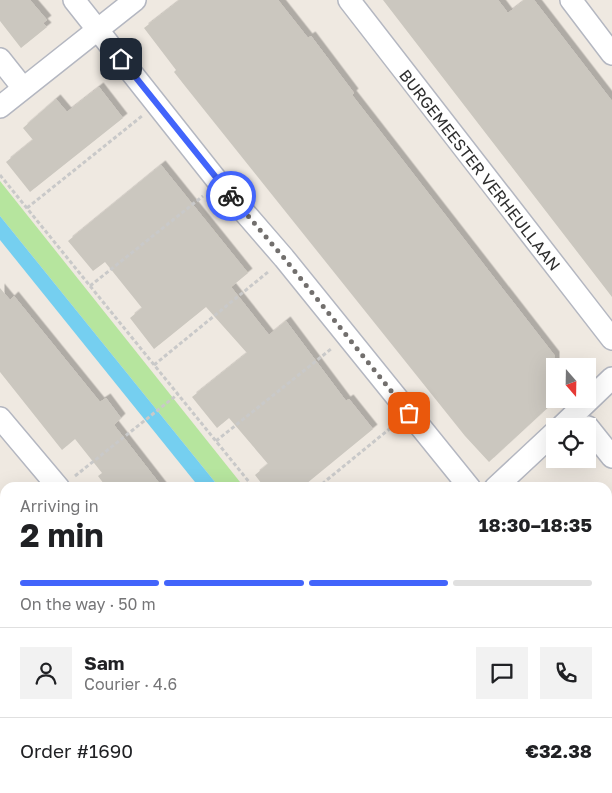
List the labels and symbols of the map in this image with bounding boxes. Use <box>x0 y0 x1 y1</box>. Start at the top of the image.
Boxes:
pin <box>100 38 142 80</box>
street label: BURGEMEESTER VERHEULLAAN <box>395 65 565 275</box>
courier <box>206 171 256 221</box>
north arrow <box>546 358 596 408</box>
pin <box>388 392 430 434</box>

